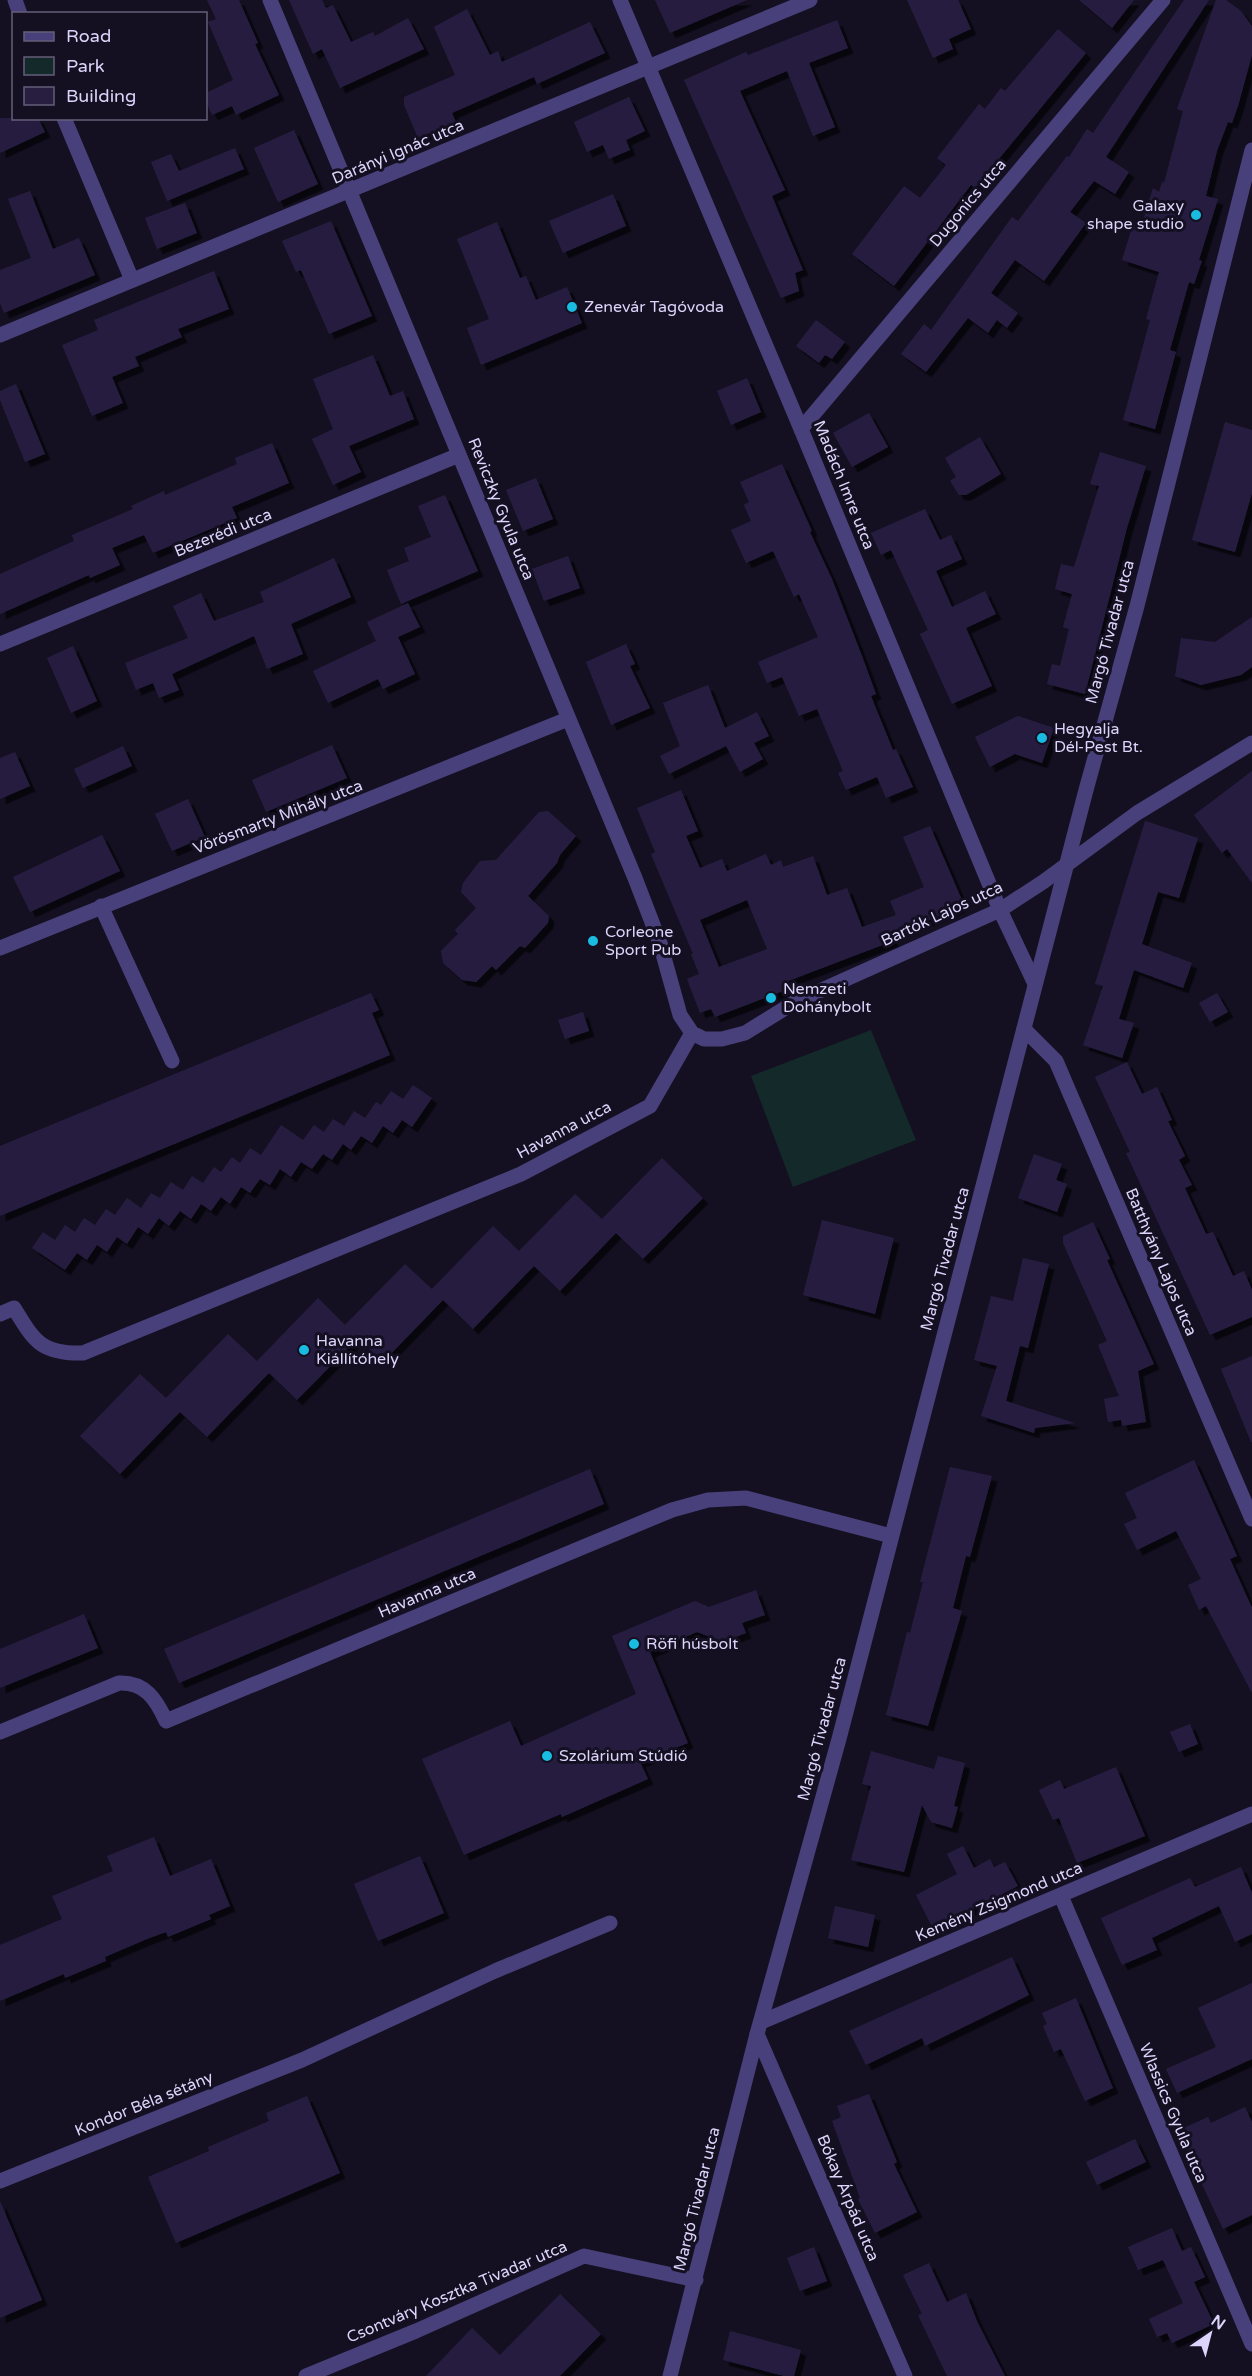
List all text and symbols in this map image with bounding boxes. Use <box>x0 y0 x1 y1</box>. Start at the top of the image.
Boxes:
legend <box>12 12 207 120</box>
text: Road <box>66 25 111 47</box>
text: Park <box>66 55 105 77</box>
text: Building <box>66 85 136 107</box>
street label: Darányi Ignác utca <box>329 115 467 189</box>
street label: Dugonics utca <box>925 155 1011 251</box>
place label: Galaxy shape studio <box>1087 196 1184 234</box>
marker: Galaxy shape studio <box>1189 208 1203 222</box>
place label: Zenevár Tagóvoda <box>584 297 724 317</box>
marker: Zenevár Tagóvoda <box>565 300 579 314</box>
street label: Madách Imre utca <box>809 418 879 552</box>
street label: Reviczky Gyula utca <box>463 435 539 583</box>
street label: Bezerédi utca <box>171 504 275 562</box>
street label: Margó Tivadar utca <box>1081 558 1139 706</box>
place label: Hegyalja Dél-Pest Bt. <box>1054 719 1143 757</box>
marker: Hegyalja Dél-Pest Bt. <box>1035 731 1049 745</box>
street label: Vörösmarty Mihály utca <box>190 775 366 859</box>
street label: Bartók Lajos utca <box>878 877 1006 951</box>
place label: Corleone Sport Pub <box>605 922 681 960</box>
marker: Corleone Sport Pub <box>586 934 600 948</box>
place label: Nemzeti Dohánybolt <box>783 979 871 1017</box>
marker: Nemzeti Dohánybolt <box>764 991 778 1005</box>
street label: Havanna utca <box>513 1097 615 1163</box>
street label: Margó Tivadar utca <box>916 1185 974 1333</box>
street label: Batthyány Lajos utca <box>1121 1185 1201 1339</box>
place label: Havanna Kiállítóhely <box>316 1331 399 1369</box>
marker: Havanna Kiállítóhely <box>297 1343 311 1357</box>
street label: Havanna utca <box>375 1563 479 1623</box>
place label: Röfi húsbolt <box>646 1634 738 1654</box>
marker: Röfi húsbolt <box>627 1637 641 1651</box>
street label: Margó Tivadar utca <box>793 1655 851 1803</box>
place label: Szolárium Stúdió <box>559 1746 687 1766</box>
marker: Szolárium Stúdió <box>540 1749 554 1763</box>
street label: Kemény Zsigmond utca <box>912 1858 1086 1946</box>
street label: Wlassics Gyula utca <box>1135 2040 1211 2186</box>
street label: Kondor Béla sétány <box>72 2067 217 2141</box>
street label: Margó Tivadar utca <box>669 2125 725 2273</box>
street label: Bókay Árpád utca <box>812 2132 884 2264</box>
street label: Csontváry Kosztka Tivadar utca <box>344 2236 570 2348</box>
north arrow <box>1180 2304 1240 2364</box>
text: N <box>1207 2311 1229 2334</box>

